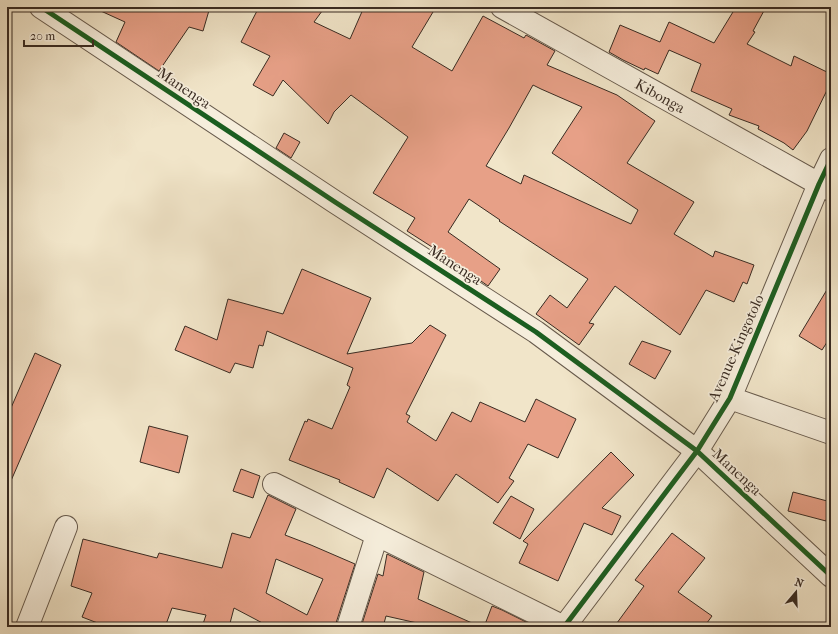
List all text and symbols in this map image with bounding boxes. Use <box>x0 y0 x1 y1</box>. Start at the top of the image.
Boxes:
scale bar <box>24 22 93 48</box>
text: 20 m <box>30 29 55 43</box>
street label: Manenga <box>154 64 215 113</box>
street label: Kibonga <box>632 75 689 118</box>
street label: Manenga <box>425 241 486 290</box>
street label: Avenue Kingotolo <box>704 291 768 405</box>
street label: Manenga <box>709 445 766 500</box>
north arrow <box>776 572 816 612</box>
text: N <box>793 576 806 591</box>

